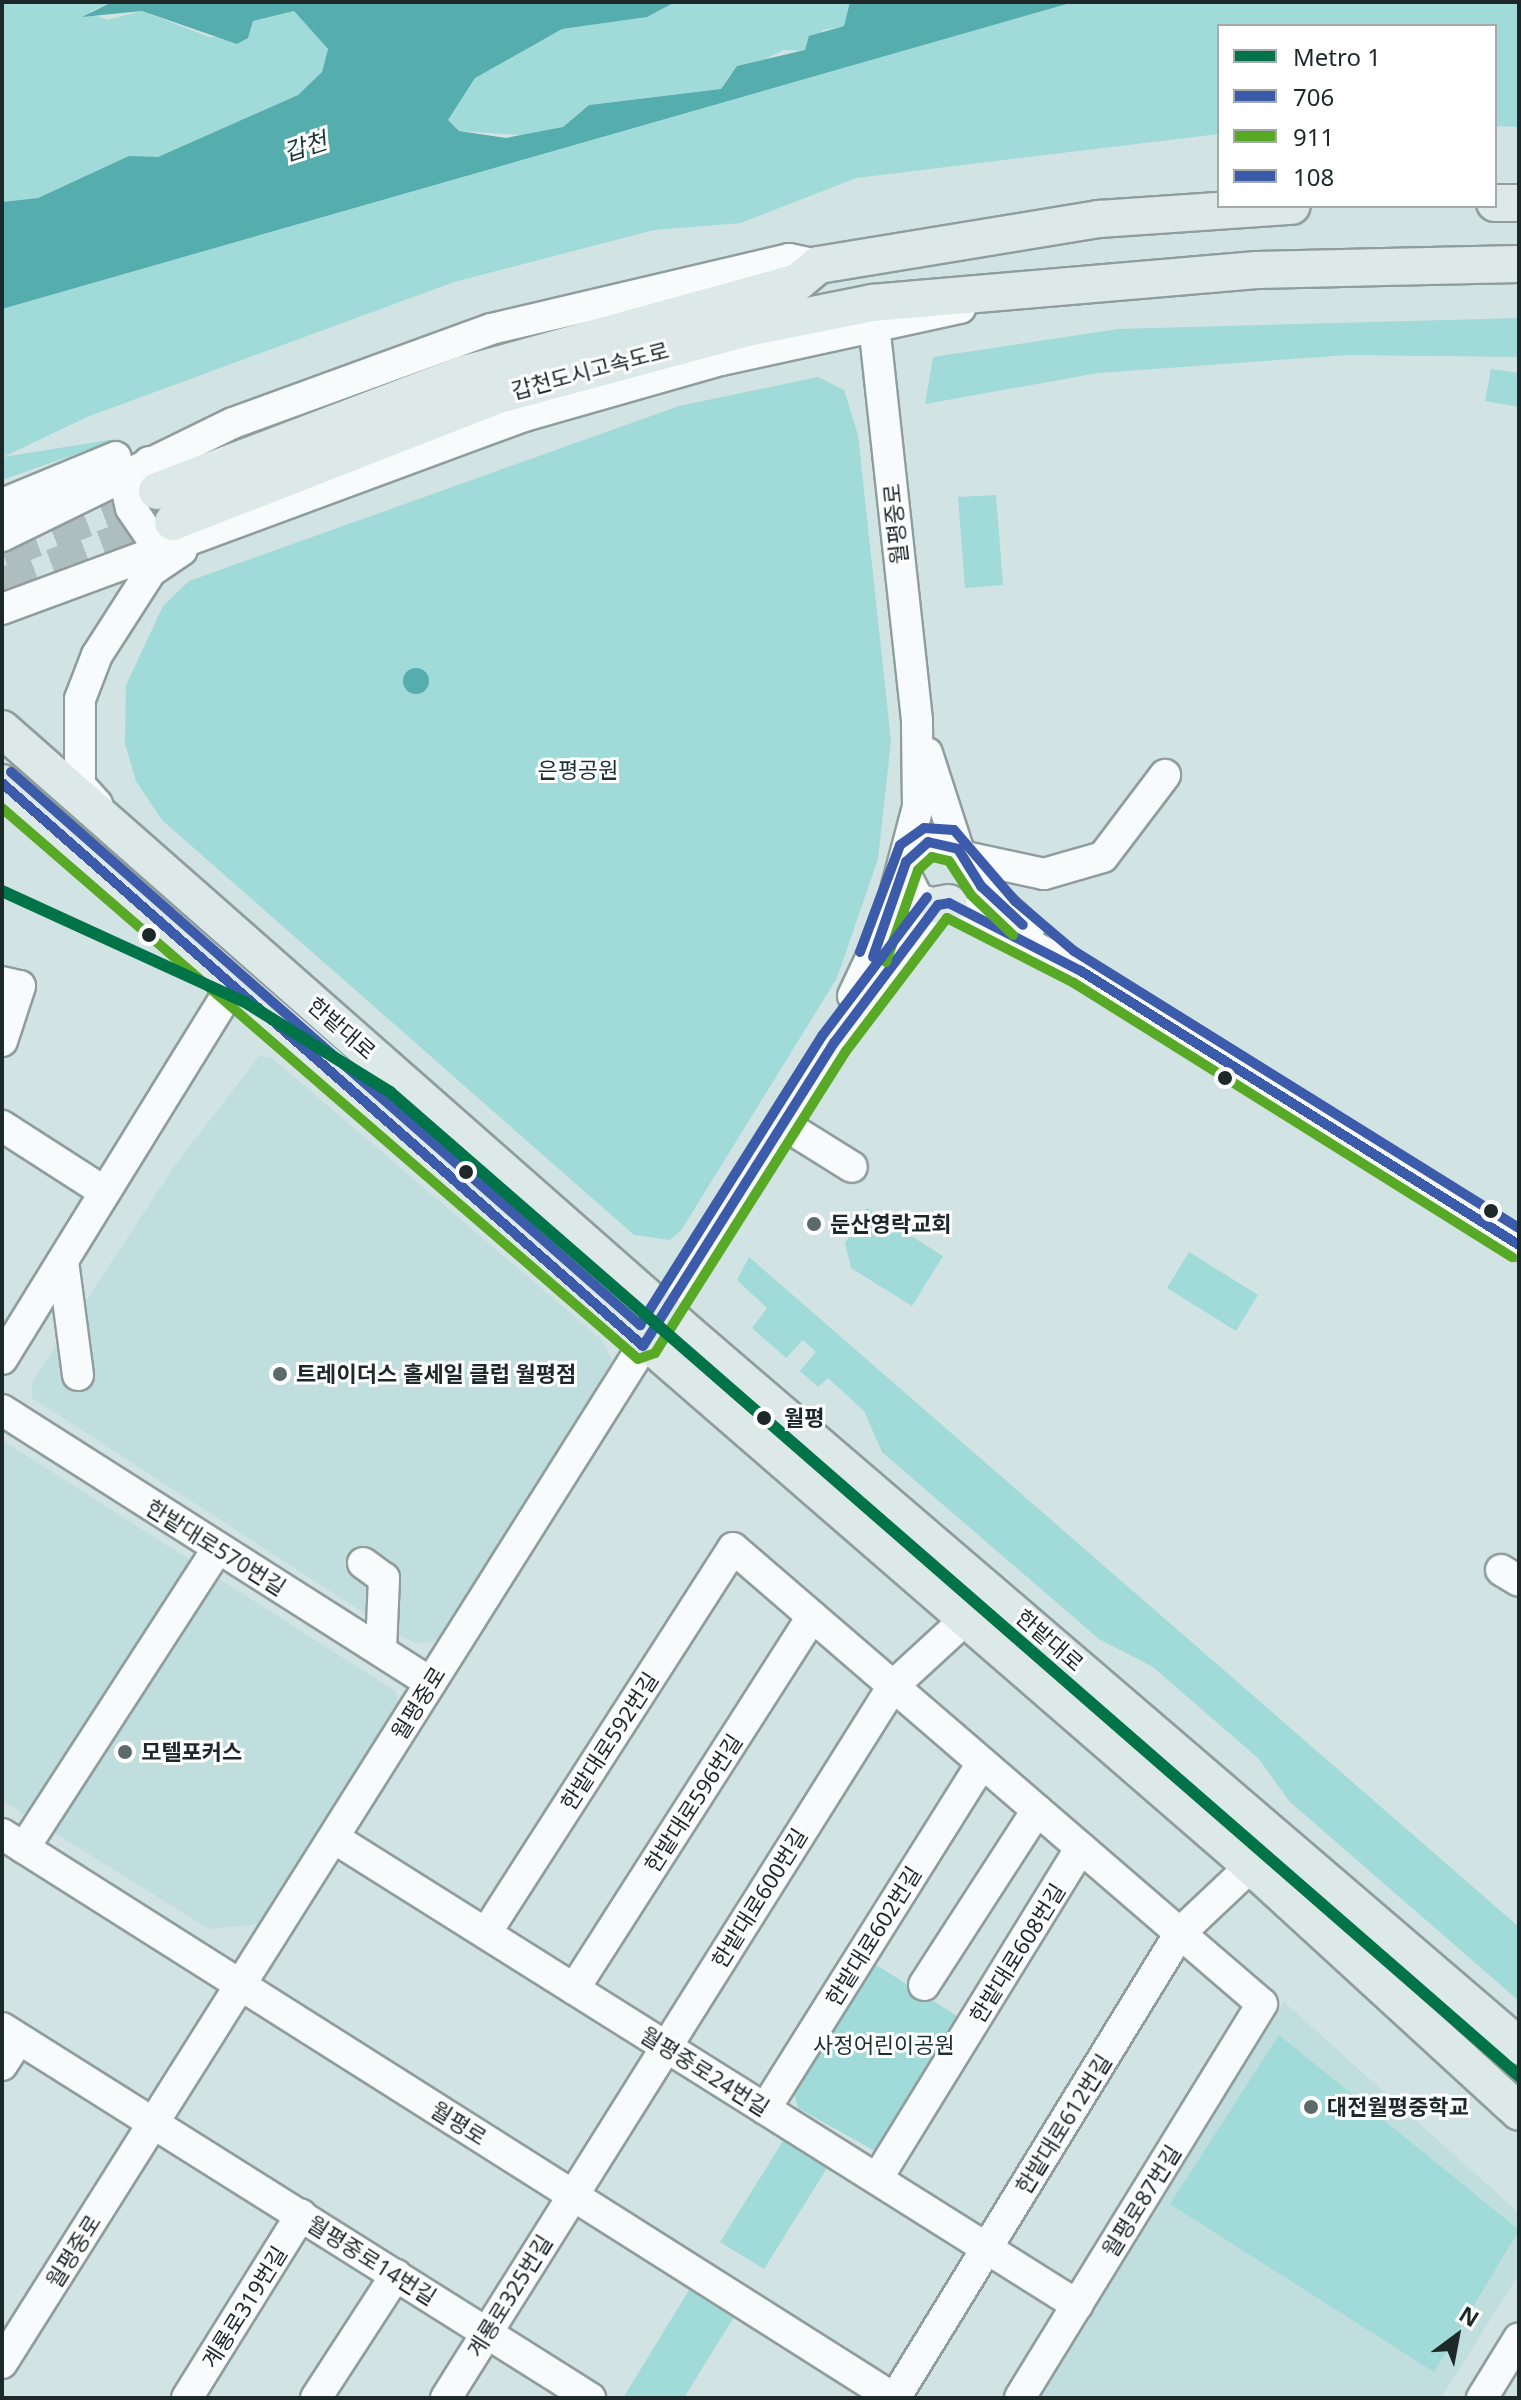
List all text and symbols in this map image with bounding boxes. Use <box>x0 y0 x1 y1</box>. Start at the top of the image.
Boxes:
legend <box>1217 24 1497 208</box>
text: Metro 1 <box>1293 40 1381 73</box>
text: 706 <box>1293 80 1334 113</box>
text: 911 <box>1293 120 1334 153</box>
water label: 갑천 <box>280 125 330 167</box>
text: 108 <box>1293 160 1334 193</box>
street label: 갑천도시고속도로 <box>508 336 672 404</box>
street label: 월평중로 <box>878 482 912 566</box>
park label: 은평공원 <box>538 757 618 783</box>
unlabelled marker <box>141 927 157 943</box>
street label: 한밭대로 <box>303 991 381 1065</box>
unlabelled marker <box>1217 1070 1233 1086</box>
unlabelled marker <box>458 1164 474 1180</box>
unlabelled marker <box>1483 1203 1499 1219</box>
place label: 둔산영락교회 <box>830 1211 951 1237</box>
marker: 둔산영락교회 <box>805 1215 823 1233</box>
place label: 트레이더스 홀세일 클럽 월평점 <box>296 1361 576 1387</box>
marker: 트레이더스 홀세일 클럽 월평점 <box>271 1365 289 1383</box>
marker: 월평 <box>751 1405 777 1431</box>
place label: 월평 <box>784 1405 824 1431</box>
street label: 한밭대로570번길 <box>142 1494 290 1600</box>
street label: 한밭대로 <box>1011 1603 1089 1677</box>
street label: 월평중로 <box>385 1662 451 1744</box>
street label: 한밭대로592번길 <box>555 1667 663 1815</box>
street label: 한밭대로596번길 <box>639 1729 747 1877</box>
place label: 모텔포커스 <box>141 1739 242 1765</box>
marker: 모텔포커스 <box>116 1743 134 1761</box>
street label: 한밭대로600번길 <box>706 1824 812 1972</box>
street label: 한밭대로602번길 <box>820 1862 926 2010</box>
street label: 한밭대로608번길 <box>964 1879 1070 2027</box>
street label: 월평중로24번길 <box>636 2021 774 2121</box>
park label: 사정어린이공원 <box>813 2032 955 2058</box>
street label: 한밭대로612번길 <box>1010 2050 1116 2198</box>
place label: 대전월평중학교 <box>1327 2094 1469 2120</box>
street label: 월평로 <box>426 2096 492 2150</box>
marker: 대전월평중학교 <box>1302 2098 1320 2116</box>
street label: 월평로87번길 <box>1096 2140 1186 2262</box>
street label: 월평중로 <box>40 2210 106 2292</box>
street label: 월평중로14번길 <box>303 2210 441 2310</box>
street label: 계룡로325번길 <box>461 2230 557 2362</box>
street label: 계룡로319번길 <box>196 2241 292 2373</box>
north arrow <box>1417 2296 1497 2376</box>
text: N <box>1454 2298 1485 2333</box>

